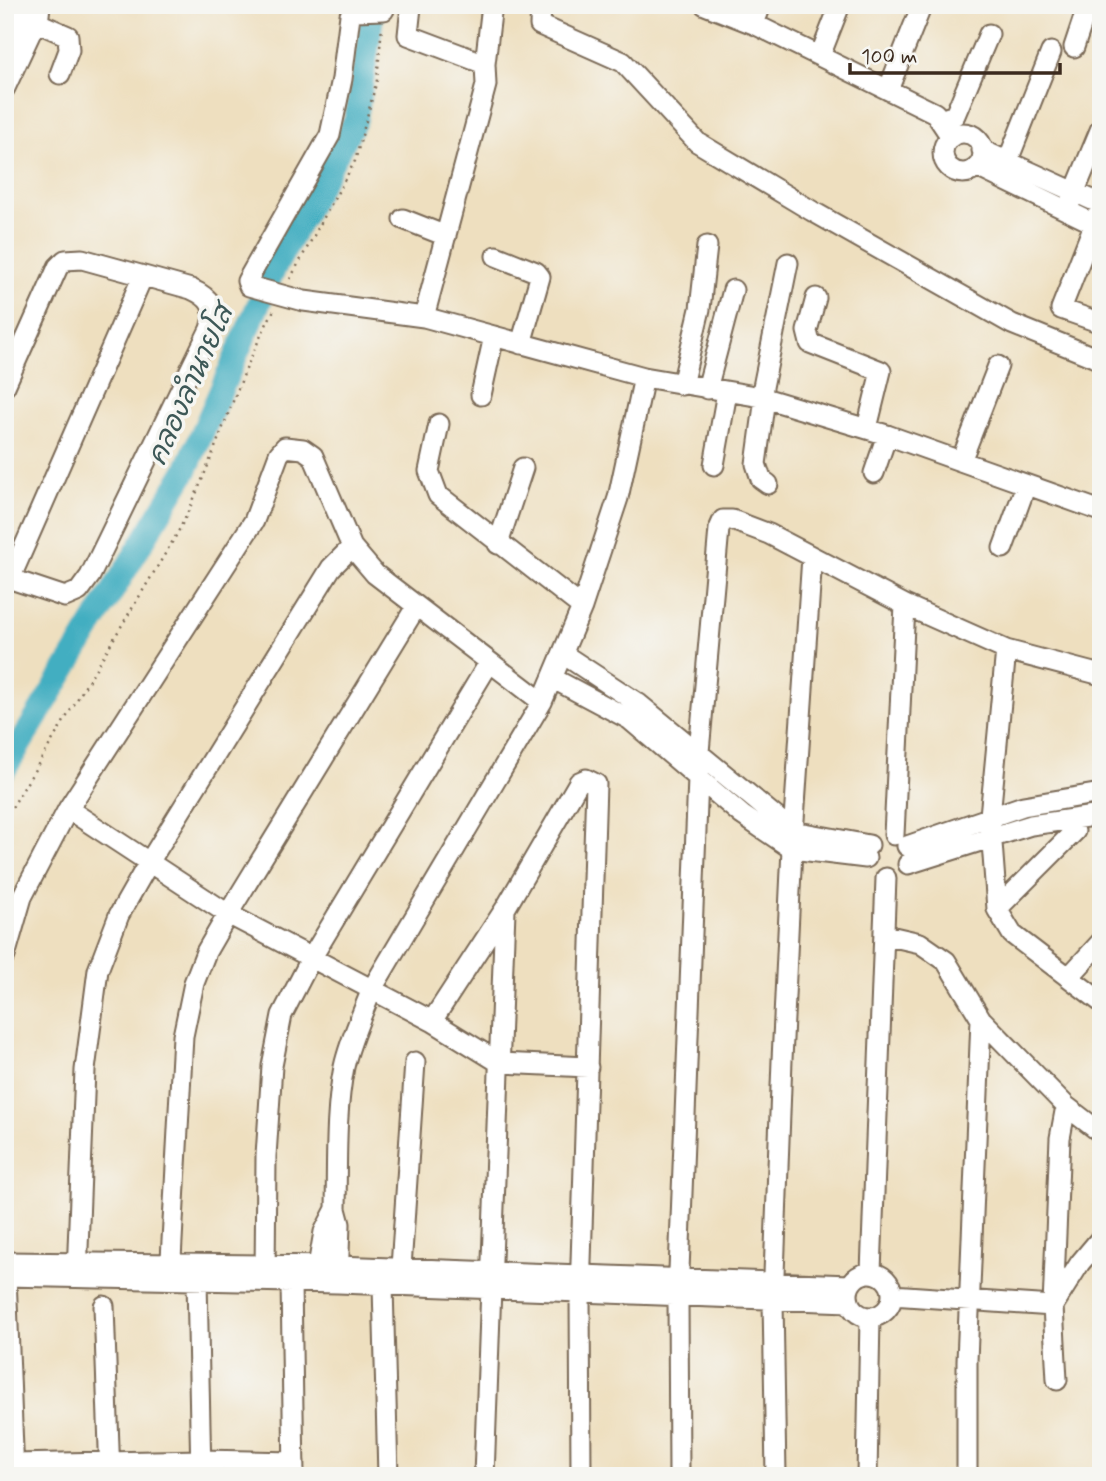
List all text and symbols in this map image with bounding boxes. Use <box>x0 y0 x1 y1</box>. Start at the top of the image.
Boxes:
scale bar <box>850 32 1060 76</box>
text: 100 m <box>861 43 917 71</box>
water label: คลองลำนายโส <box>138 294 245 471</box>

